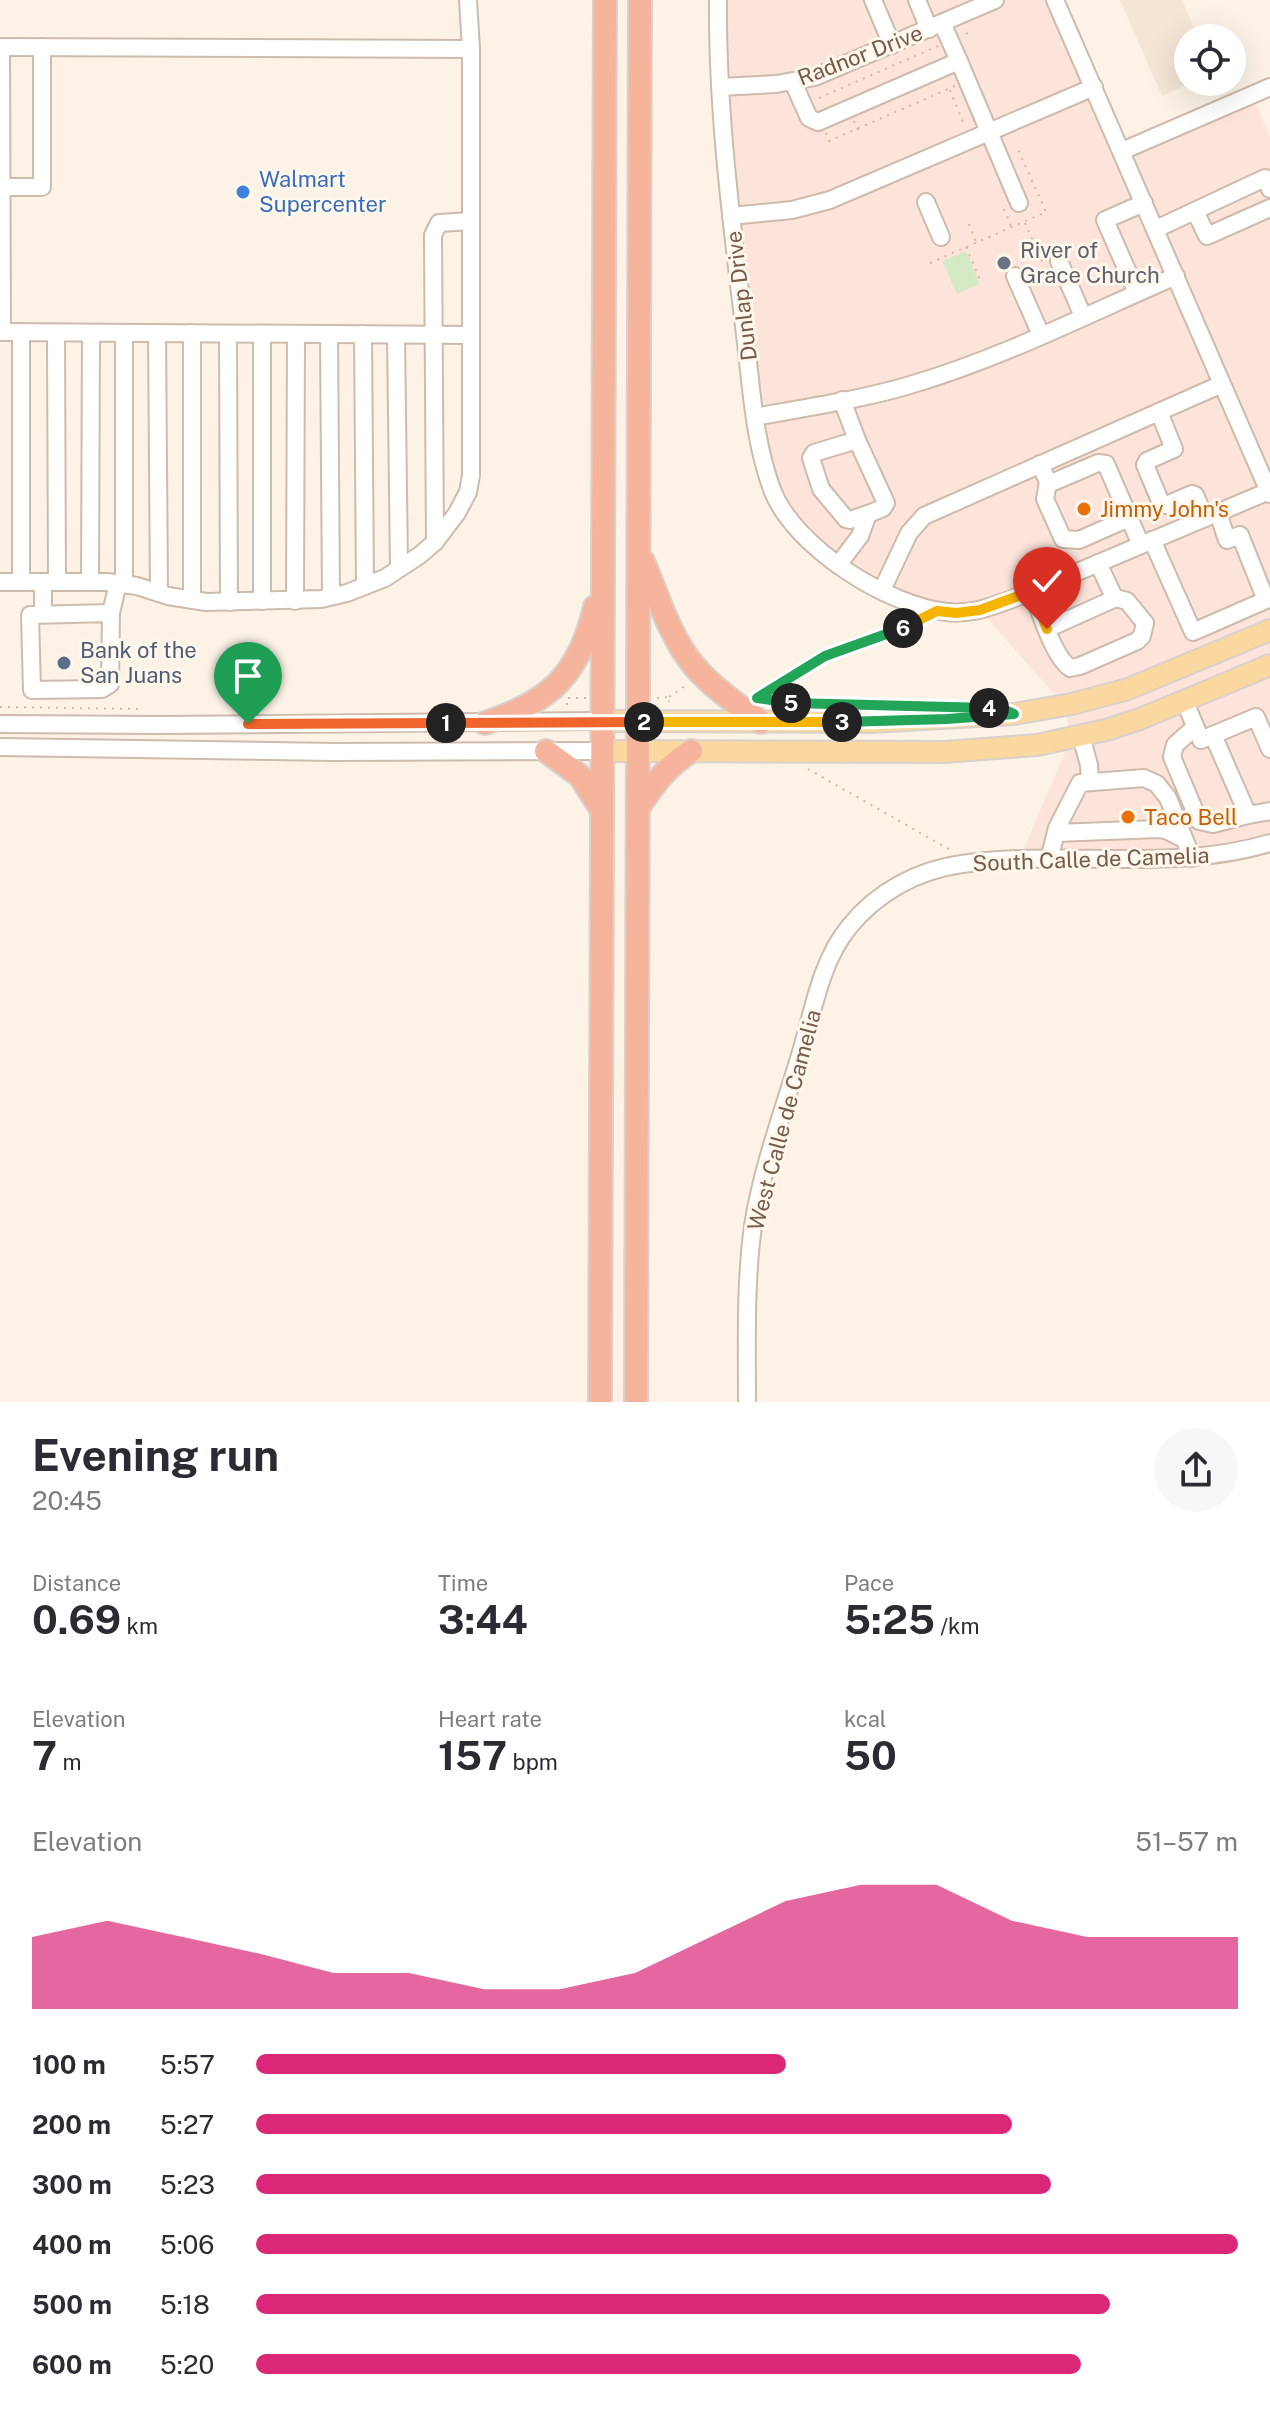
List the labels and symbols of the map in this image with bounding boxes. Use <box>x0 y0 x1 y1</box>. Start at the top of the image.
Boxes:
street label: Radnor Drive <box>794 19 926 91</box>
place label: Walmart Supercenter <box>259 166 387 217</box>
marker: Walmart Supercenter <box>234 183 252 201</box>
street label: Dunlap Drive <box>720 230 762 362</box>
place label: River of Grace Church <box>1020 237 1160 288</box>
marker: River of Grace Church <box>995 254 1013 272</box>
place label: Jimmy John's <box>1100 496 1229 522</box>
marker: Jimmy John's <box>1075 500 1093 518</box>
pin <box>1013 547 1081 629</box>
pin: 6 <box>883 608 923 648</box>
place label: Bank of the San Juans <box>80 637 197 688</box>
pin <box>214 642 282 724</box>
marker: Bank of the San Juans <box>55 654 73 672</box>
pin: 5 <box>771 683 811 723</box>
pin: 4 <box>969 688 1009 728</box>
pin: 2 <box>624 702 664 742</box>
pin: 3 <box>822 702 862 742</box>
pin: 1 <box>426 703 466 743</box>
place label: Taco Bell <box>1144 804 1238 830</box>
marker: Taco Bell <box>1119 808 1137 826</box>
street label: South Calle de Camelia <box>972 842 1210 876</box>
street label: West Calle de Camelia <box>742 1007 826 1233</box>

